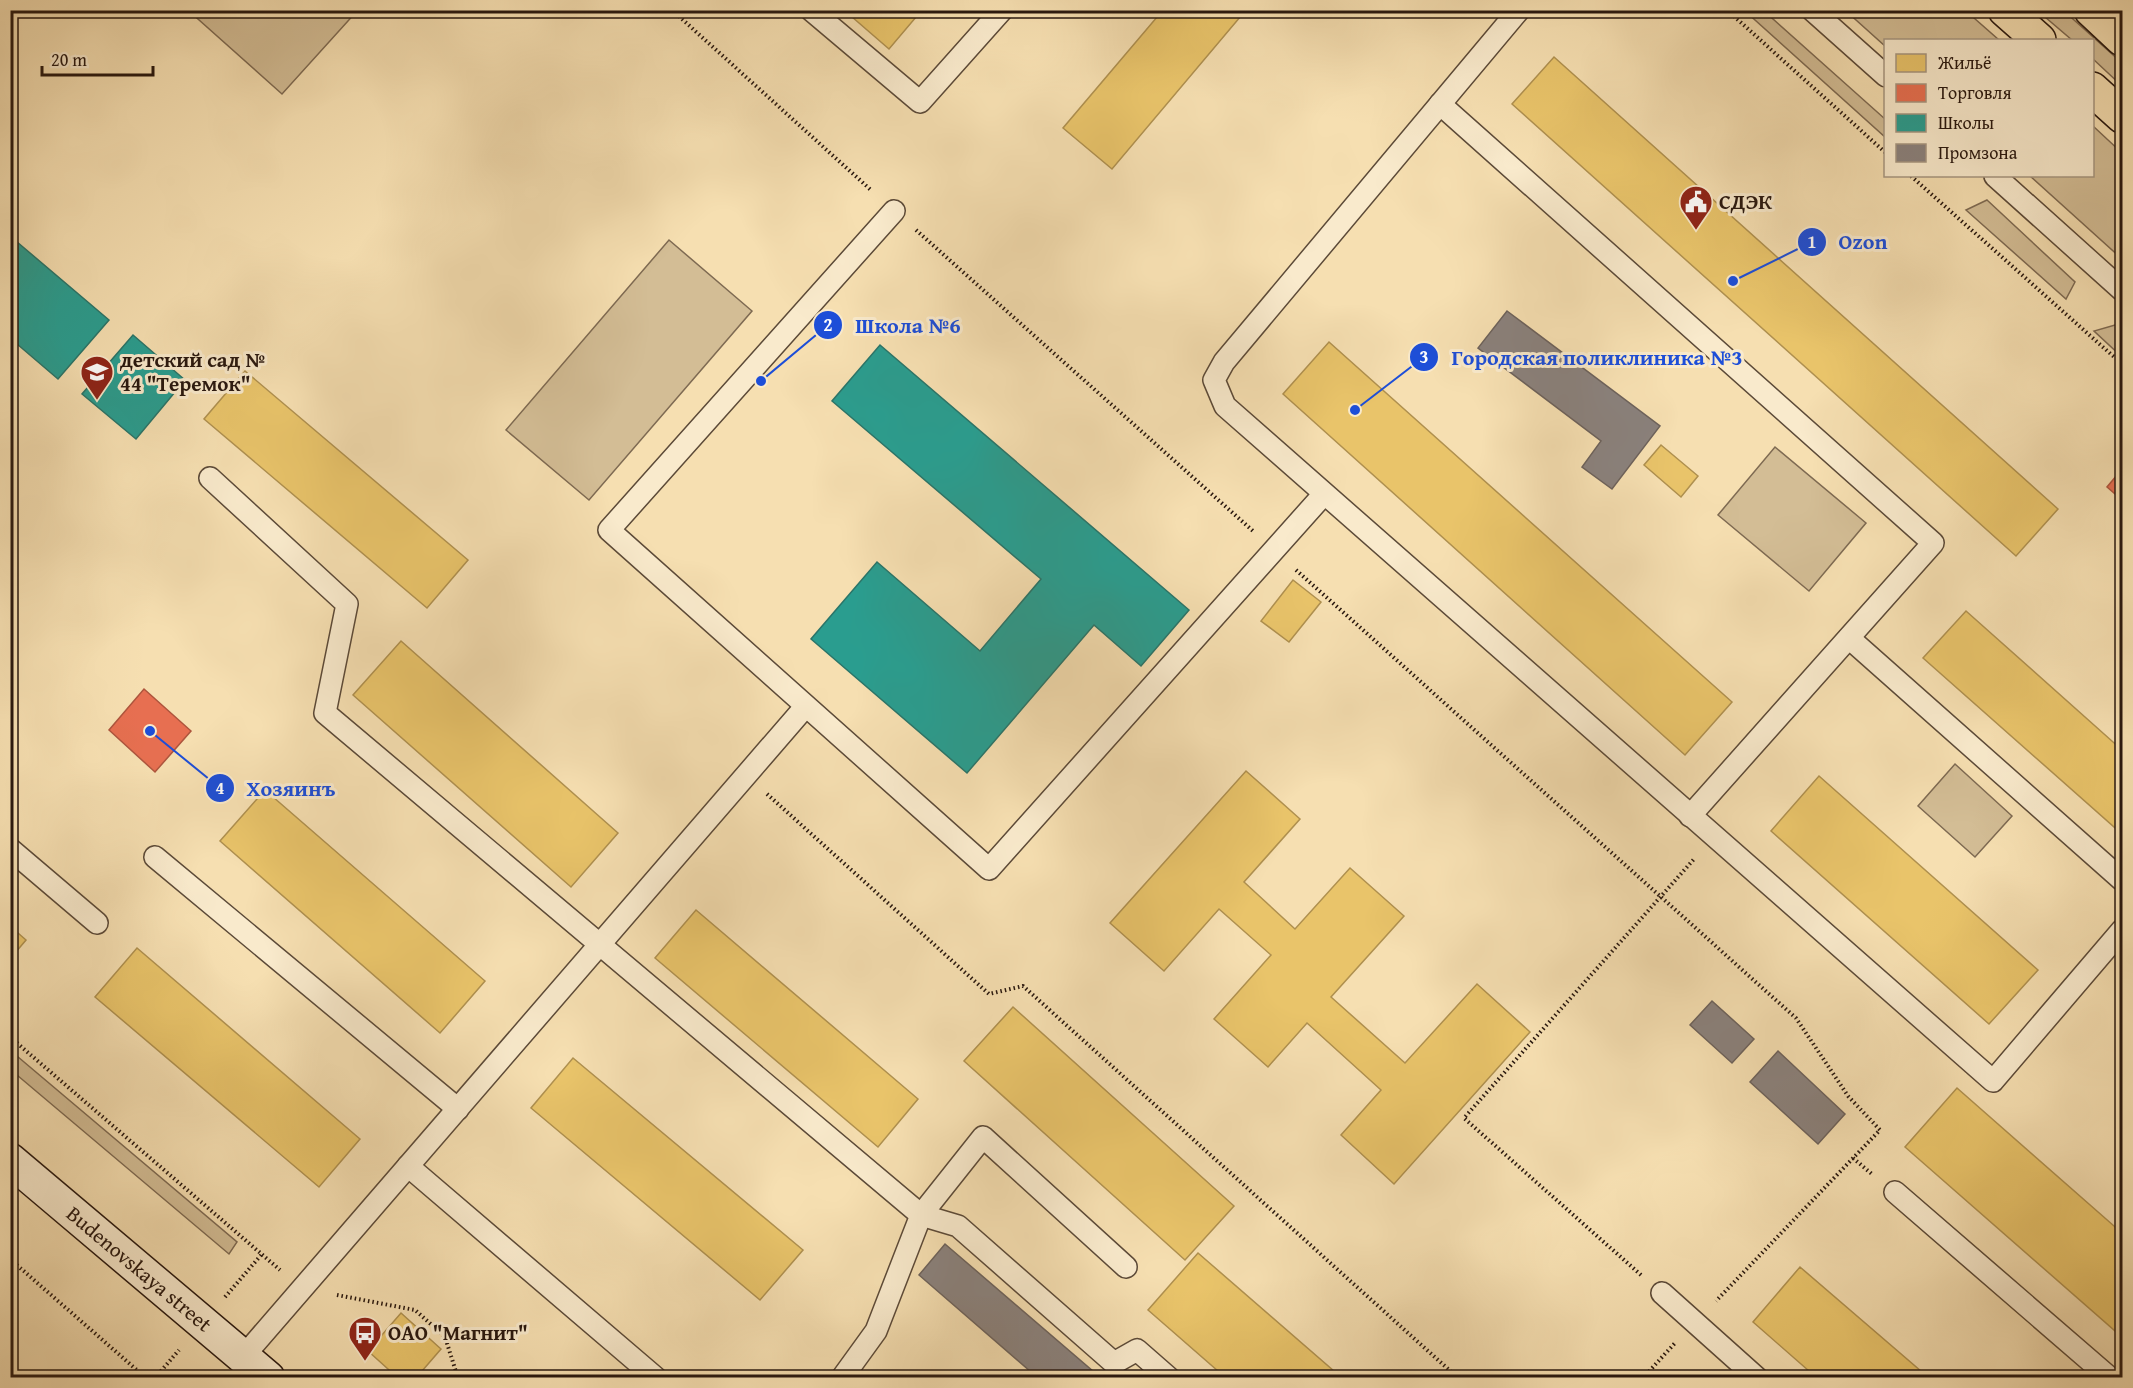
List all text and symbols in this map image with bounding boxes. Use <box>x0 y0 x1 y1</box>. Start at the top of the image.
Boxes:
scale bar <box>42 39 153 77</box>
legend <box>1884 39 2094 177</box>
text: 20 m <box>51 46 87 73</box>
text: Жильё <box>1937 49 1992 76</box>
text: Торговля <box>1938 79 2012 106</box>
text: Школы <box>1938 109 1995 136</box>
text: Промзона <box>1938 139 2018 166</box>
public building icon: СДЭК <box>1678 184 1714 231</box>
place label: СДЭК <box>1719 186 1772 217</box>
callout: Ozon <box>1797 222 1900 262</box>
text: Ozon <box>1838 225 1888 257</box>
text: 1 <box>1807 228 1817 255</box>
callout: Школа №6 <box>813 305 973 345</box>
text: Школа №6 <box>855 309 961 341</box>
text: 2 <box>823 311 833 338</box>
callout: Городская поликлиника №3 <box>1409 337 1755 377</box>
text: Городская поликлиника №3 <box>1451 341 1743 373</box>
text: 3 <box>1419 343 1429 370</box>
place label: детский сад № 44 "Теремок" <box>120 344 266 399</box>
school or university icon: детский сад № 44 "Теремок" <box>79 354 115 401</box>
callout: Хозяинъ <box>205 768 348 808</box>
text: Хозяинъ <box>246 772 336 804</box>
text: 4 <box>215 774 225 801</box>
street label: Budenovskaya street <box>60 1198 219 1339</box>
bus stop icon: ОАО "Магнит" <box>347 1315 383 1362</box>
place label: ОАО "Магнит" <box>388 1317 528 1348</box>

